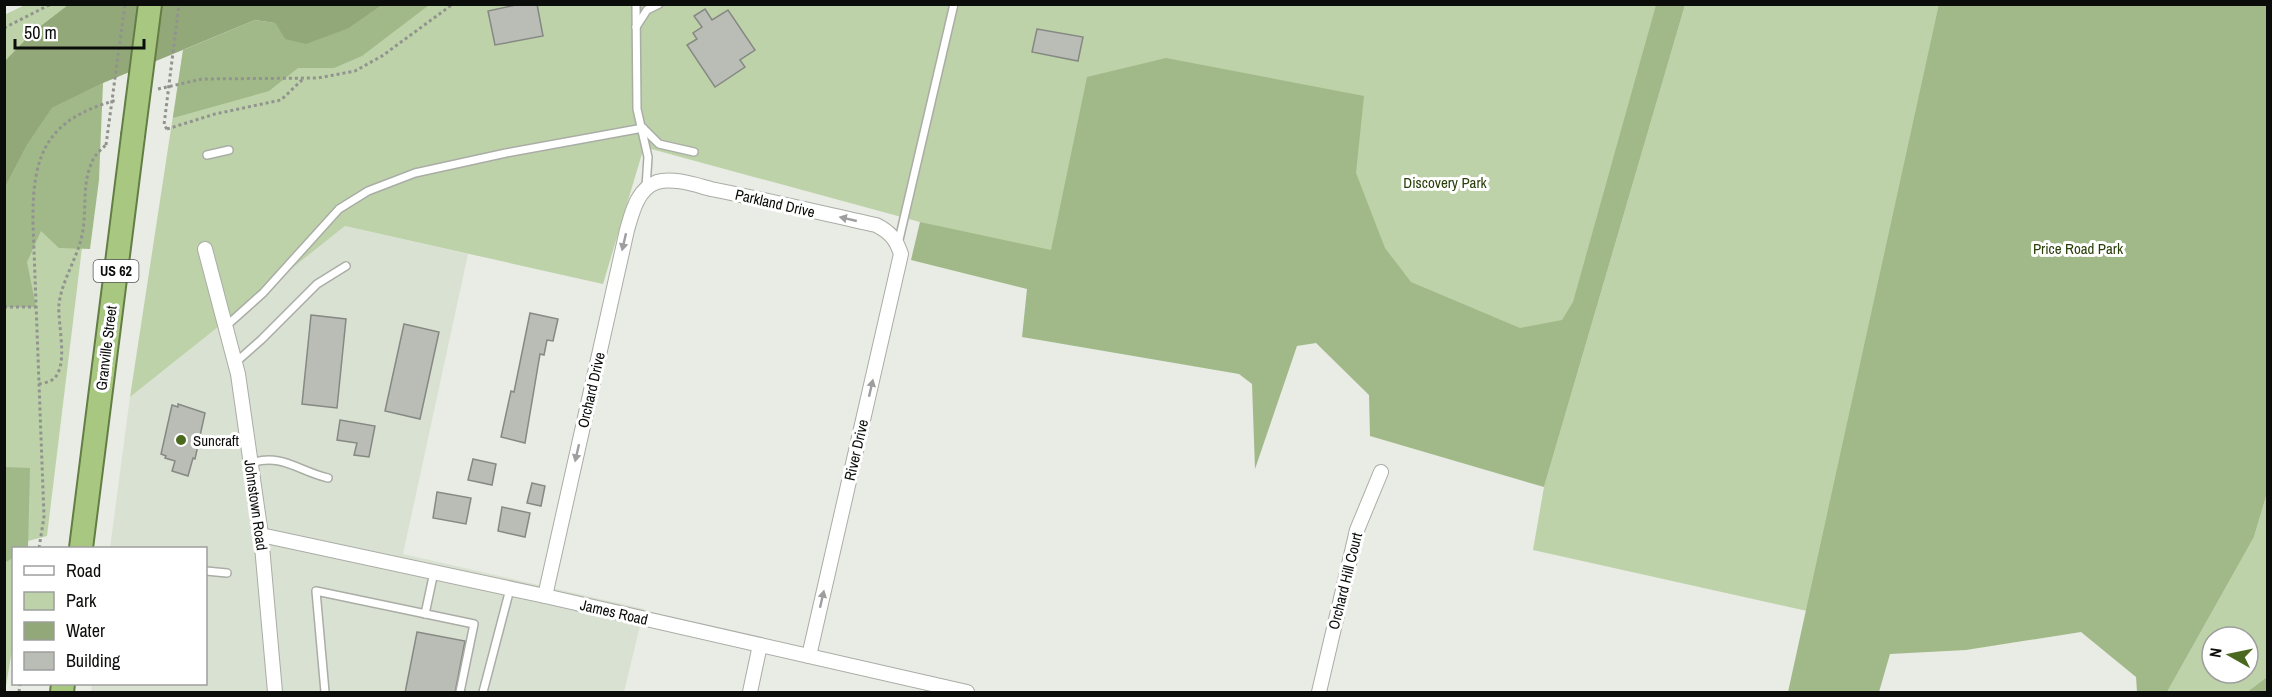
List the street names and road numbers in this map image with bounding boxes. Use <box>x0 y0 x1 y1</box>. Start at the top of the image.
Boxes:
street label: Parkland Drive <box>733 184 817 222</box>
road number: US 62 <box>94 260 138 282</box>
street label: Granville Street <box>90 304 122 392</box>
street label: Orchard Drive <box>572 350 610 430</box>
street label: River Drive <box>839 417 873 483</box>
street label: Johnstown Road <box>239 458 273 552</box>
street label: Orchard Hill Court <box>1323 530 1367 632</box>
street label: James Road <box>578 594 650 630</box>

